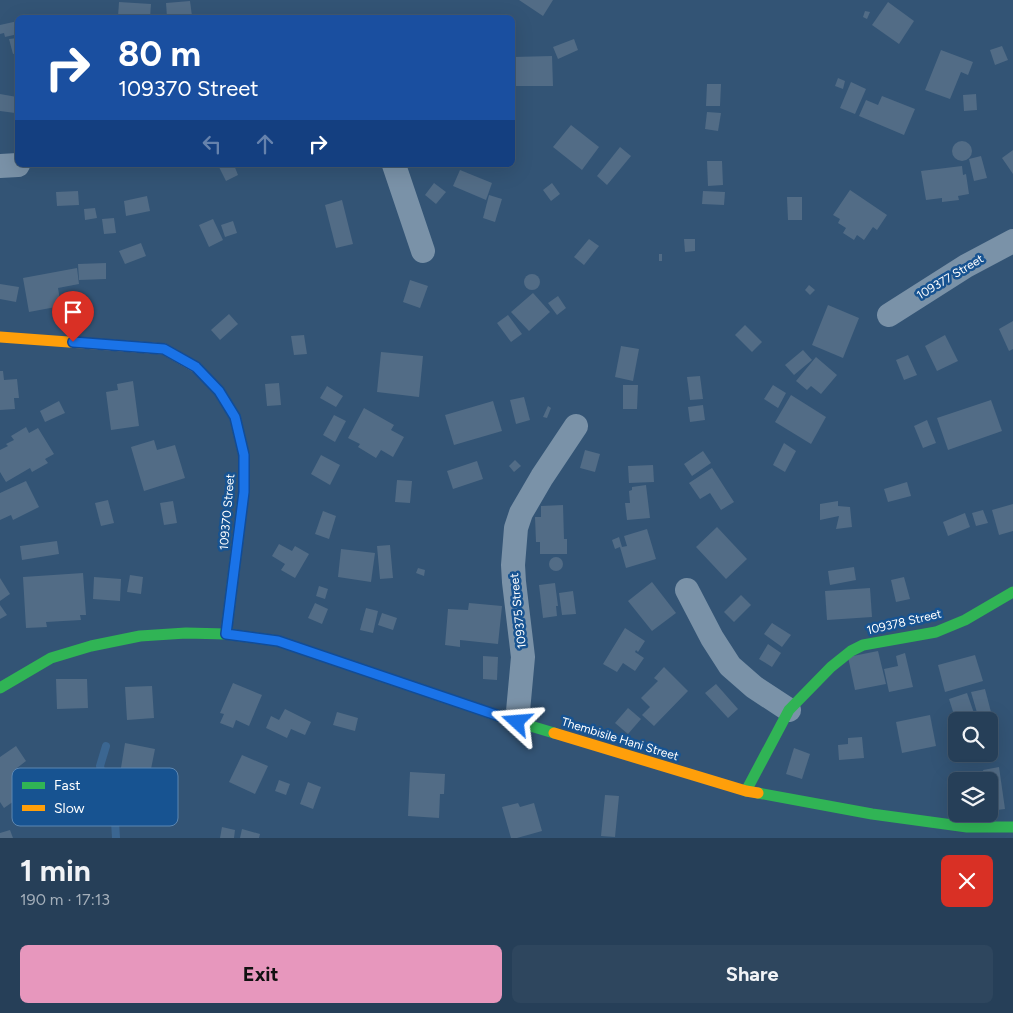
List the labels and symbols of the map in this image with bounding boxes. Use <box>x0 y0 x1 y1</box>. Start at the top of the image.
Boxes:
street label: 109377 Street <box>914 251 986 302</box>
pin <box>52 291 94 342</box>
street label: 109370 Street <box>217 473 237 551</box>
street label: 109375 Street <box>507 572 529 649</box>
street label: 109378 Street <box>865 606 943 637</box>
position arrow <box>490 695 542 747</box>
street label: Thembisile Hani Street <box>560 715 681 764</box>
legend <box>12 768 178 826</box>
text: Fast <box>54 777 80 794</box>
text: Slow <box>54 800 85 817</box>

